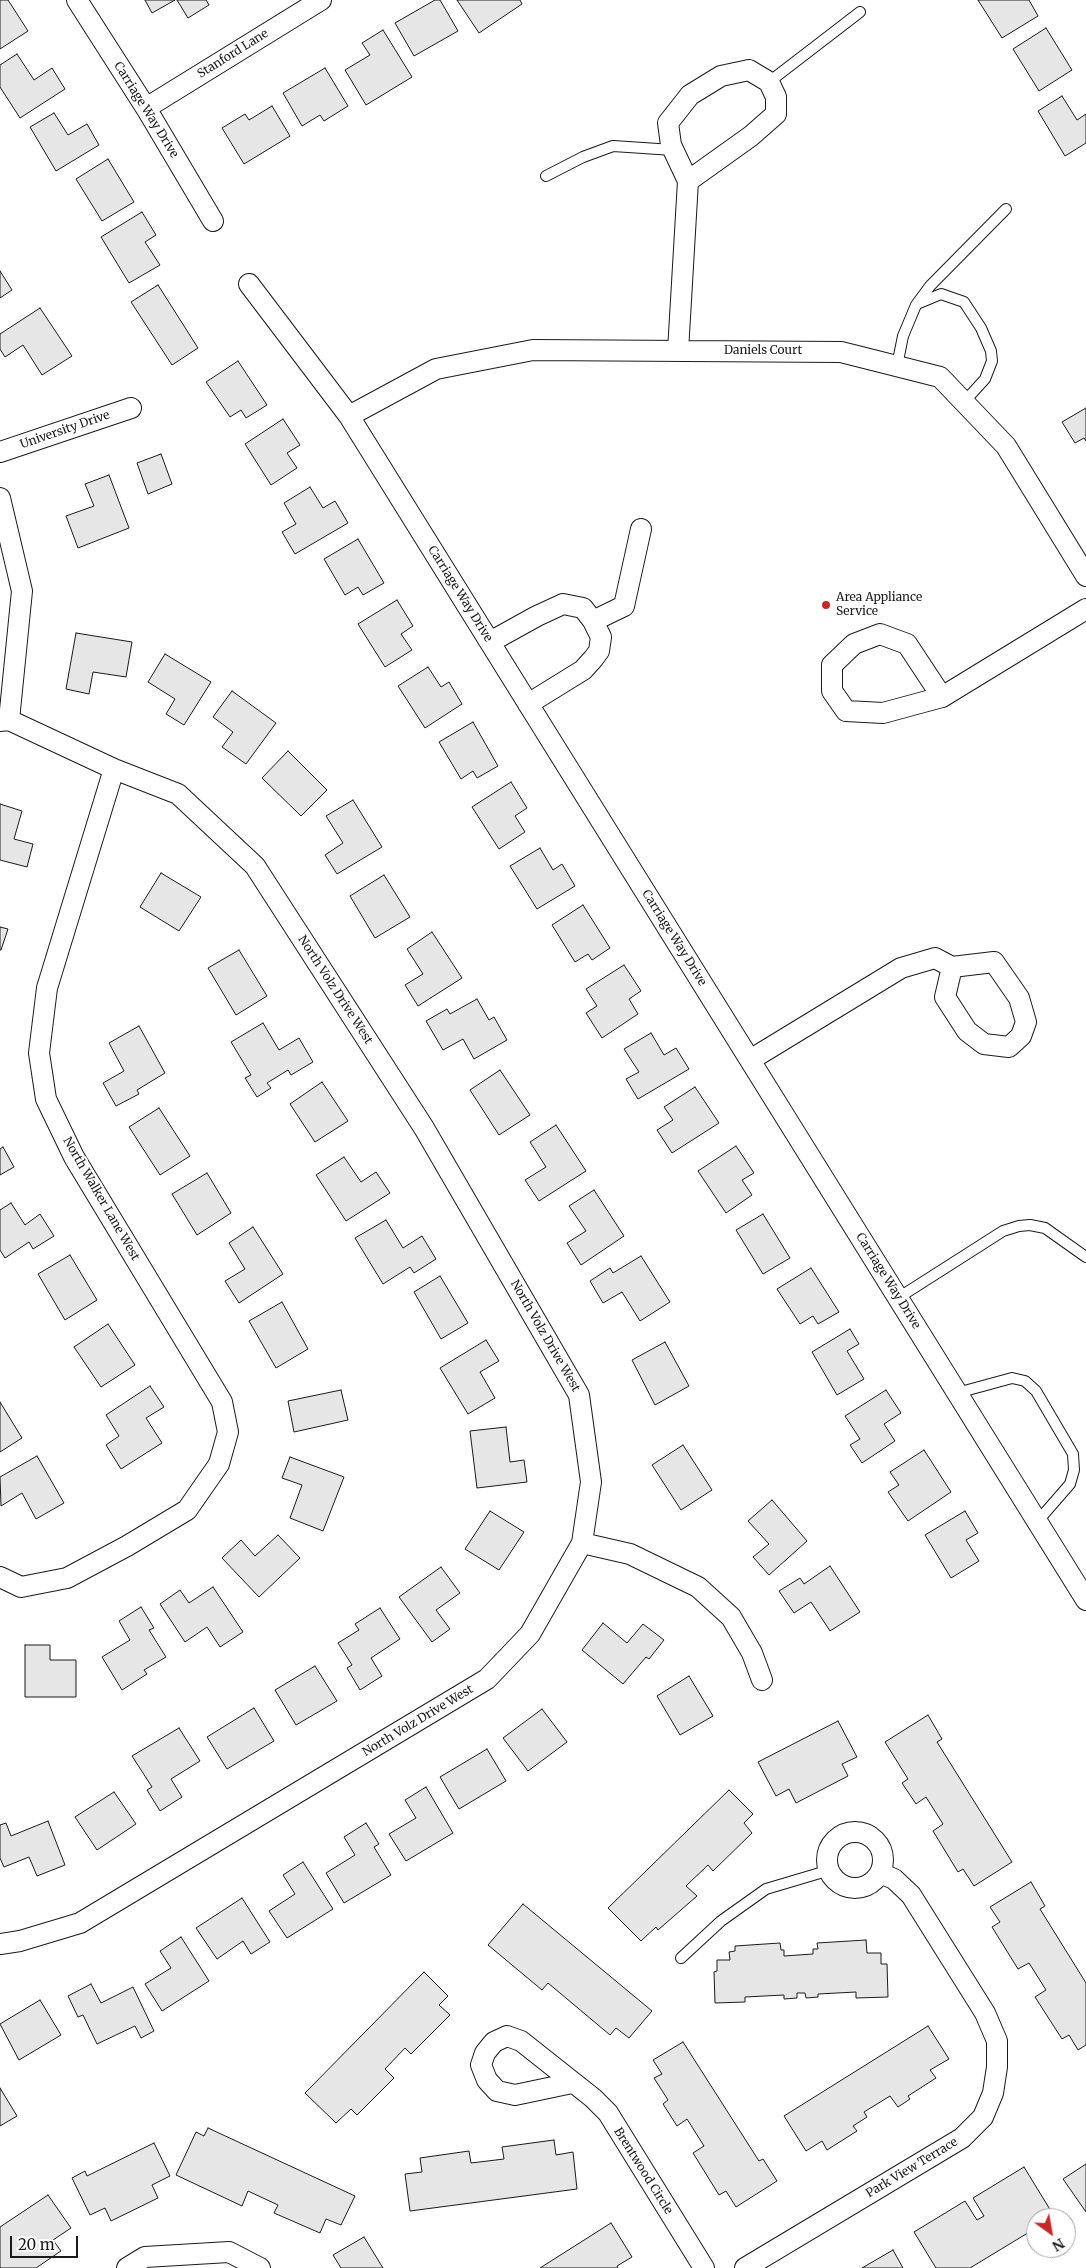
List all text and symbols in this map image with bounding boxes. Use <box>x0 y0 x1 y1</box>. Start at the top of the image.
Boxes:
street label: Stanford Lane <box>195 26 271 82</box>
street label: Carriage Way Drive <box>111 59 181 161</box>
street label: Daniels Court <box>724 344 802 358</box>
street label: University Drive <box>18 408 112 452</box>
street label: Carriage Way Drive <box>425 543 495 645</box>
place label: Area Appliance Service <box>836 591 922 619</box>
marker: Area Appliance Service <box>820 599 832 611</box>
street label: Carriage Way Drive <box>639 887 709 989</box>
street label: North Volz Drive West <box>294 933 376 1047</box>
street label: North Walker Lane West <box>60 1135 142 1263</box>
street label: Carriage Way Drive <box>853 1230 923 1332</box>
street label: North Volz Drive West <box>507 1278 583 1394</box>
street label: North Volz Drive West <box>360 1682 476 1760</box>
street label: Brentwood Circle <box>611 2125 675 2217</box>
street label: Park View Terrace <box>864 2135 960 2201</box>
north arrow <box>1026 2208 1076 2258</box>
scale bar <box>12 2226 80 2258</box>
text: N <box>1049 2234 1068 2255</box>
text: 20 m <box>18 2235 55 2254</box>

